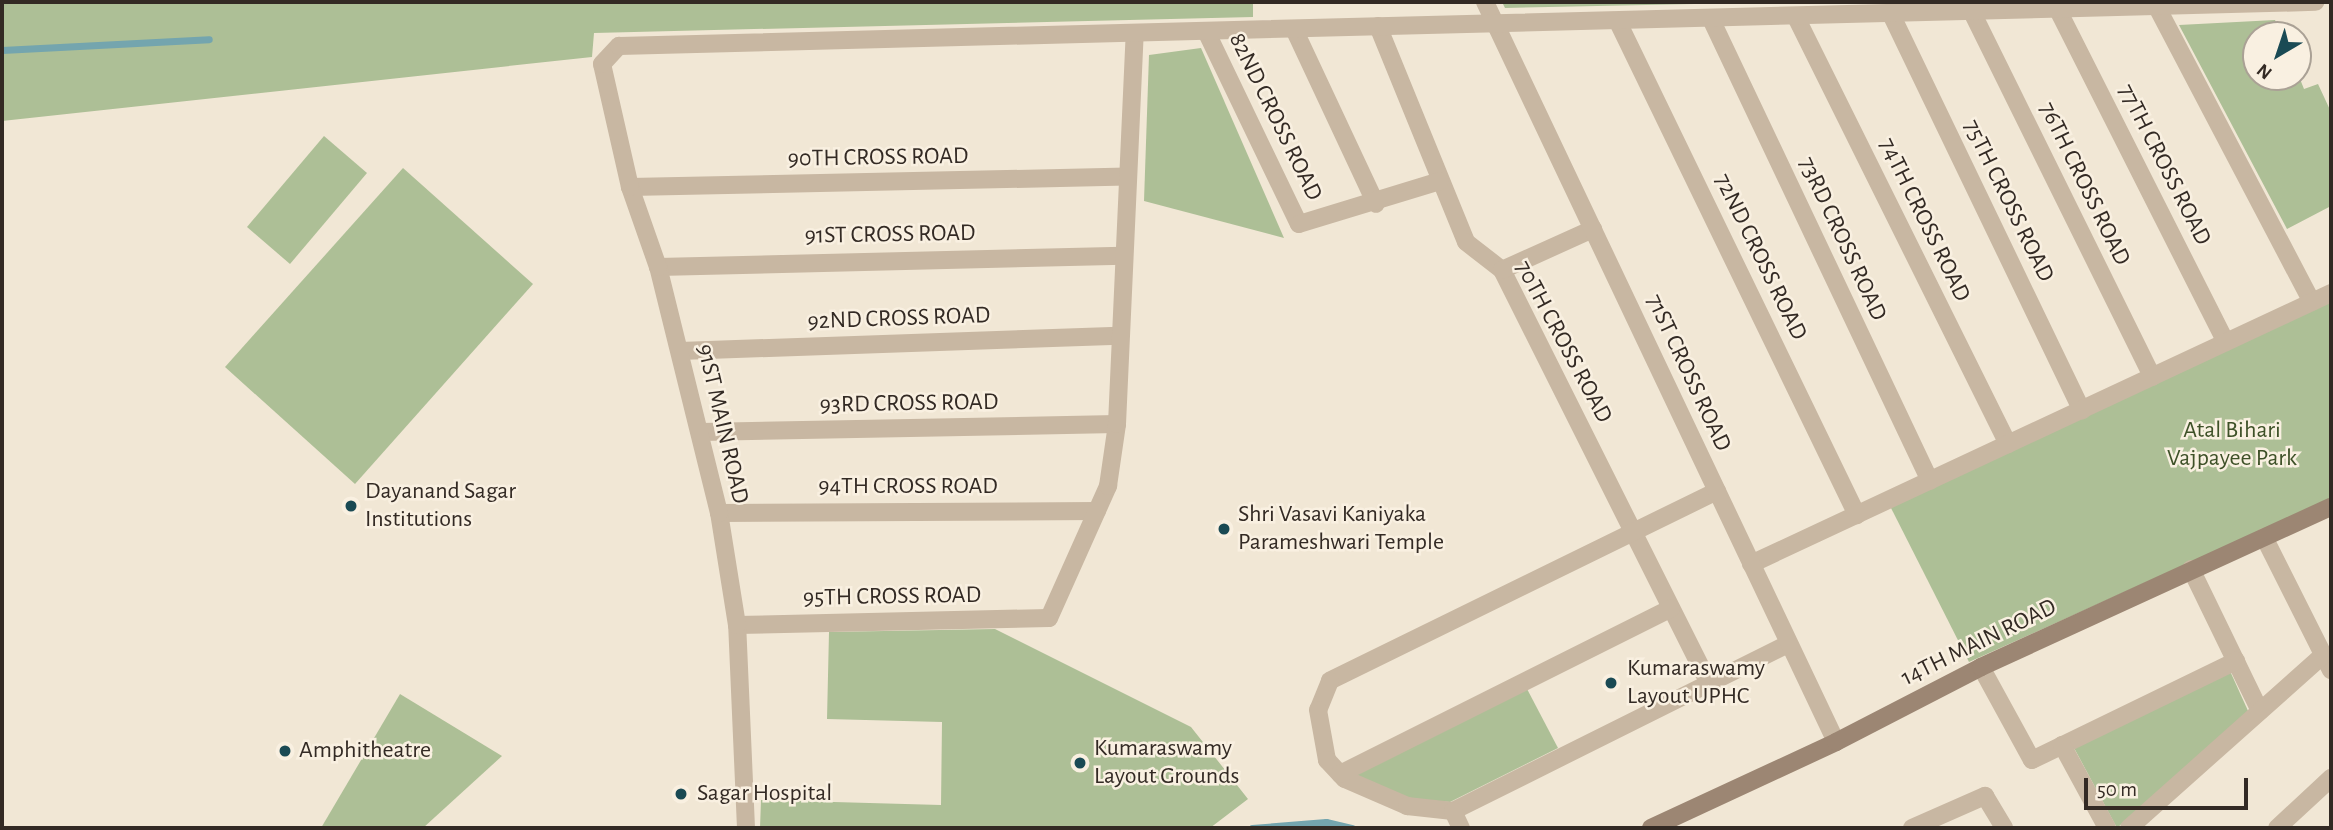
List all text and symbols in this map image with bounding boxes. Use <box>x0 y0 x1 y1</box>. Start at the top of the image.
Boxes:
north arrow <box>2242 21 2312 91</box>
street label: 82ND CROSS ROAD <box>1222 28 1328 206</box>
text: N <box>2254 60 2276 83</box>
street label: 77TH CROSS ROAD <box>2111 80 2217 250</box>
street label: 76TH CROSS ROAD <box>2032 98 2136 270</box>
street label: 75TH CROSS ROAD <box>1956 115 2060 287</box>
street label: 74TH CROSS ROAD <box>1872 133 1976 307</box>
street label: 90TH CROSS ROAD <box>787 142 969 174</box>
street label: 73RD CROSS ROAD <box>1791 152 1893 326</box>
street label: 72ND CROSS ROAD <box>1707 169 1813 345</box>
street label: 91ST CROSS ROAD <box>804 219 976 251</box>
street label: 70TH CROSS ROAD <box>1508 256 1618 428</box>
street label: 71ST CROSS ROAD <box>1639 290 1737 456</box>
street label: 92ND CROSS ROAD <box>807 301 991 337</box>
street label: 91ST MAIN ROAD <box>690 341 754 507</box>
street label: 93RD CROSS ROAD <box>819 388 999 420</box>
park label: Atal Bihari Vajpayee Park <box>2167 417 2297 473</box>
street label: 94TH CROSS ROAD <box>818 473 998 501</box>
place label: Dayanand Sagar Institutions <box>365 478 516 534</box>
marker: Dayanand Sagar Institutions <box>343 498 359 514</box>
place label: Shri Vasavi Kaniyaka Parameshwari Temple <box>1238 501 1444 557</box>
marker: Shri Vasavi Kaniyaka Parameshwari Temple <box>1216 521 1232 537</box>
street label: 95TH CROSS ROAD <box>803 581 981 613</box>
street label: 14TH MAIN ROAD <box>1897 593 2061 693</box>
place label: Kumaraswamy Layout UPHC <box>1627 655 1765 711</box>
marker: Kumaraswamy Layout UPHC <box>1601 673 1621 693</box>
place label: Kumaraswamy Layout Grounds <box>1094 735 1239 791</box>
place label: Amphitheatre <box>299 737 431 765</box>
marker: Amphitheatre <box>277 743 293 759</box>
marker: Kumaraswamy Layout Grounds <box>1072 755 1088 771</box>
scale bar <box>2088 764 2252 808</box>
text: 50 m <box>2097 779 2137 800</box>
place label: Sagar Hospital <box>697 780 832 808</box>
marker: Sagar Hospital <box>671 784 691 804</box>

